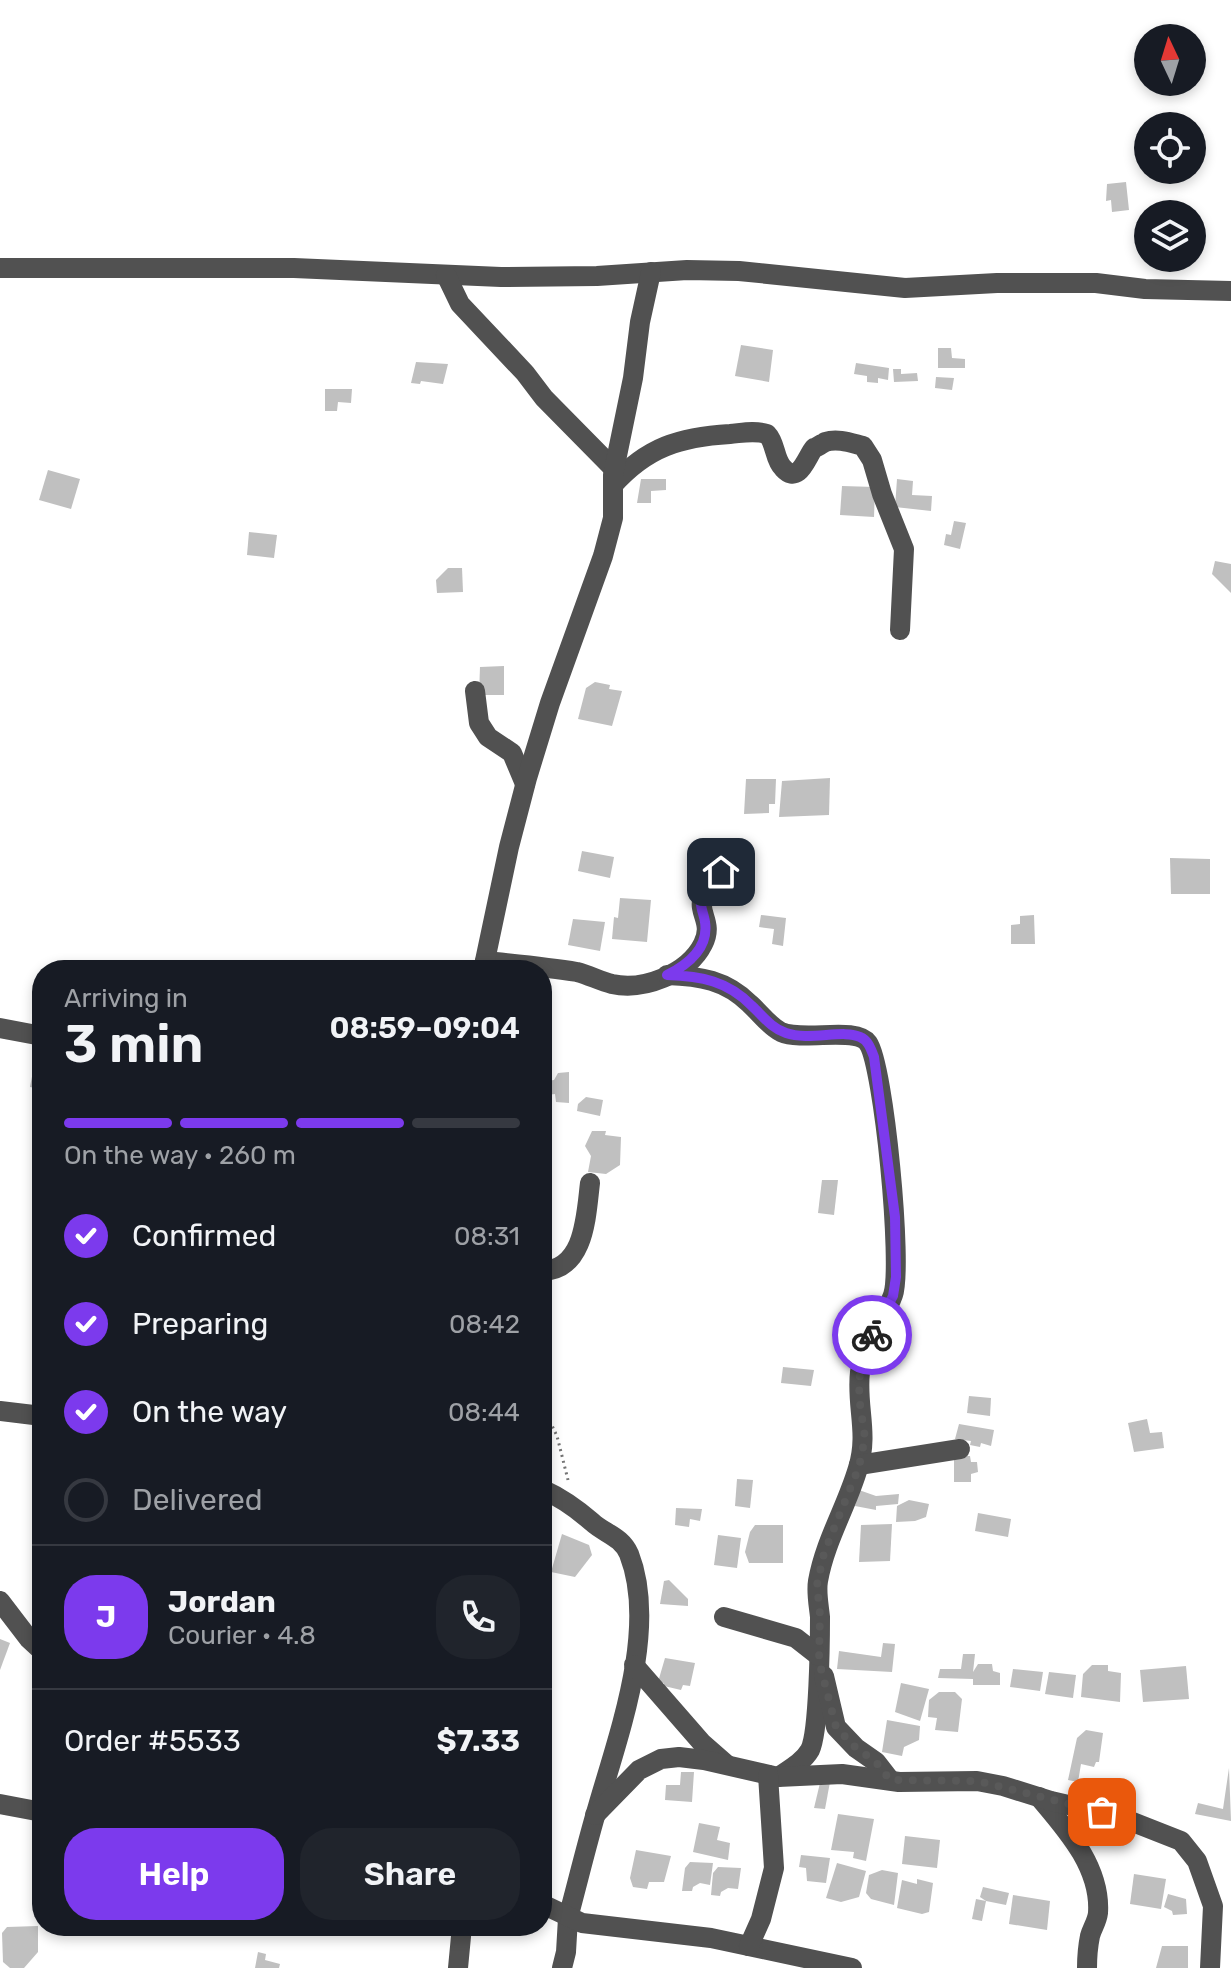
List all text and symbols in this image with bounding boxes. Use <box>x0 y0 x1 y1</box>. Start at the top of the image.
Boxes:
north arrow <box>1134 24 1206 96</box>
map controls <box>1134 24 1206 272</box>
button: locate <box>1134 112 1206 184</box>
button: layers <box>1134 200 1206 272</box>
pin <box>687 838 755 906</box>
icon: home <box>699 850 743 894</box>
text: Arriving in <box>64 983 188 1014</box>
text: 08:59–09:04 <box>329 1010 520 1046</box>
text: 3 min <box>64 1013 203 1075</box>
text: On the way · 260 m <box>64 1140 296 1171</box>
icon: check <box>64 1214 108 1258</box>
text: Confirmed <box>132 1218 276 1254</box>
text: 08:31 <box>454 1221 520 1252</box>
courier <box>832 1295 912 1375</box>
icon: check <box>64 1302 108 1346</box>
text: Preparing <box>132 1306 268 1342</box>
text: 08:42 <box>449 1309 520 1340</box>
icon: bike <box>850 1313 894 1357</box>
icon: check <box>64 1390 108 1434</box>
text: On the way <box>132 1394 287 1430</box>
text: 08:44 <box>448 1397 520 1428</box>
text: Delivered <box>132 1482 263 1518</box>
button: phone <box>436 1575 520 1659</box>
text: Jordan <box>168 1584 276 1620</box>
text: J <box>96 1599 116 1635</box>
text: Courier · 4.8 <box>168 1620 316 1651</box>
text: Order #5533 <box>64 1723 241 1759</box>
text: $7.33 <box>436 1723 520 1759</box>
pin <box>1068 1778 1136 1846</box>
icon: bag <box>1080 1790 1124 1834</box>
button: Help <box>64 1828 284 1920</box>
button: Share <box>300 1828 520 1920</box>

